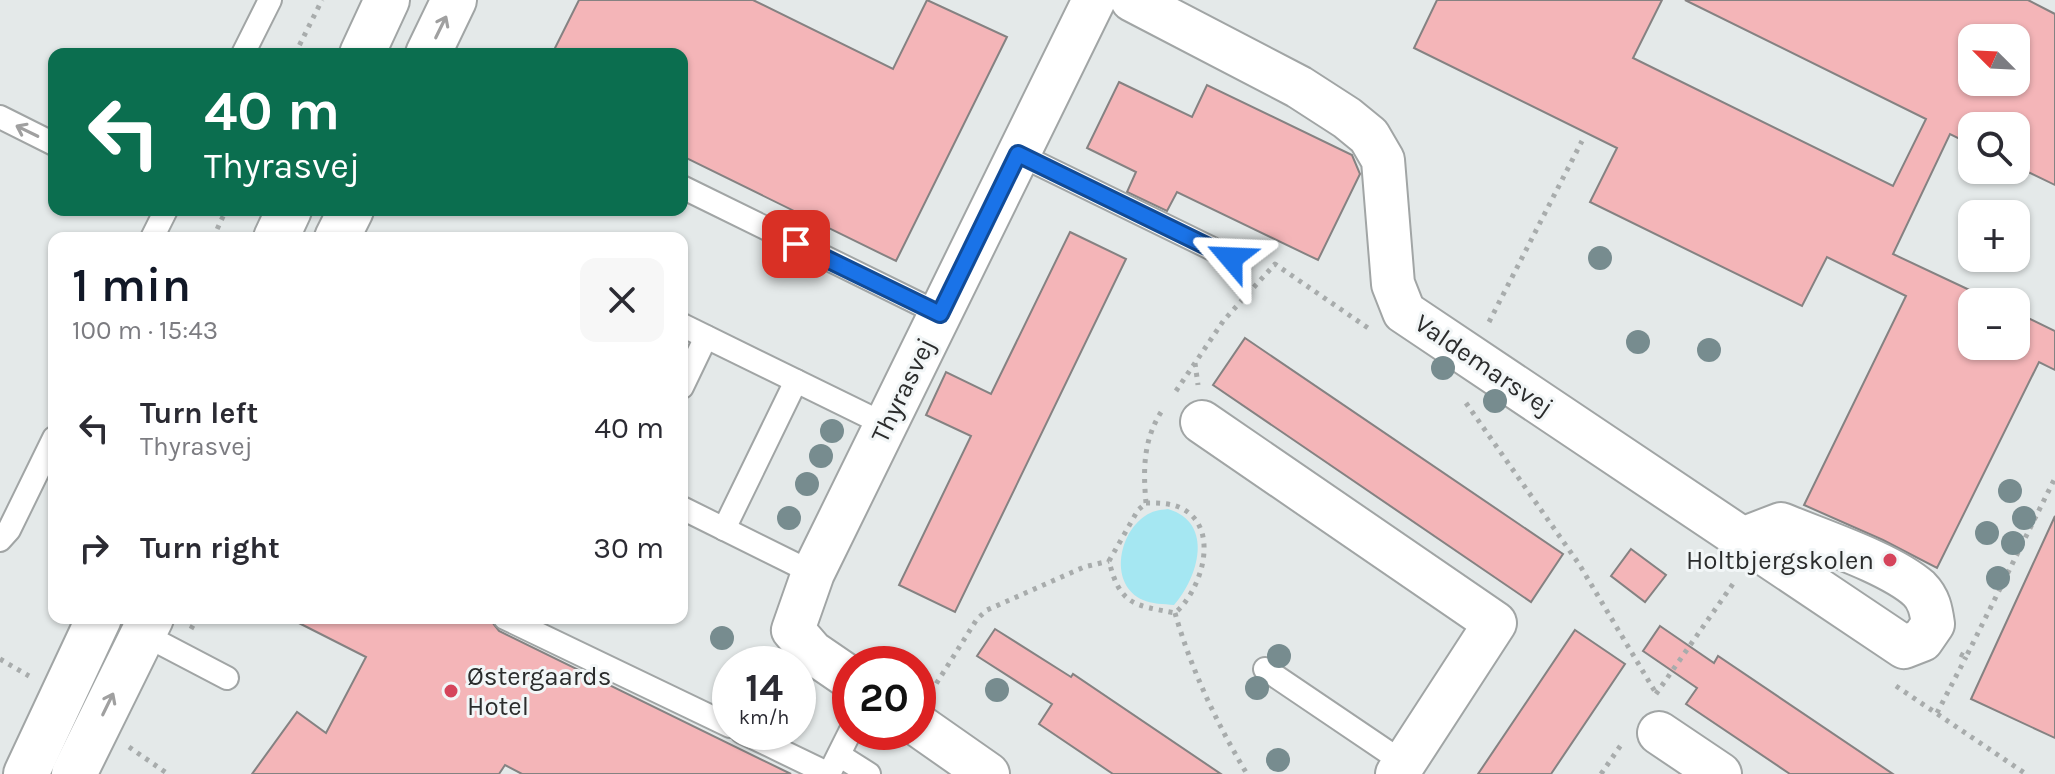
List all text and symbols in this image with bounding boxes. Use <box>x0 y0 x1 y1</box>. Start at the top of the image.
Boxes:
one-way arrow <box>434 15 449 39</box>
north arrow <box>1958 24 2030 96</box>
map controls <box>1958 24 2030 360</box>
text: 40 m <box>204 78 340 143</box>
icon: left <box>72 80 176 184</box>
button: search <box>1958 112 2030 184</box>
one-way arrow <box>16 122 39 137</box>
text: Thyrasvej <box>204 145 360 187</box>
button: + <box>1958 200 2030 272</box>
pin <box>762 210 830 278</box>
position arrow <box>1189 216 1273 300</box>
icon: arrive <box>774 222 818 266</box>
text: 1 min <box>72 257 191 313</box>
button: close <box>580 258 664 342</box>
button: − <box>1958 288 2030 360</box>
street label: Valdemarsvej <box>1409 307 1559 423</box>
text: 100 m · 15:43 <box>72 315 218 346</box>
street label: Thyrasvej <box>864 333 942 447</box>
text: Turn left <box>140 395 258 431</box>
icon: left <box>72 406 116 450</box>
text: 40 m <box>594 410 664 446</box>
text: Thyrasvej <box>140 431 253 462</box>
icon: right <box>72 526 116 570</box>
text: Turn right <box>140 530 280 566</box>
text: 30 m <box>593 530 664 566</box>
place label: Holtbjergskolen <box>1686 545 1874 576</box>
marker: Holtbjergskolen <box>1881 551 1899 569</box>
speed limit sign: 20 <box>832 646 936 750</box>
place label: Østergaards Hotel <box>467 661 611 722</box>
text: 14 <box>745 664 783 711</box>
marker: Østergaards Hotel <box>442 682 460 700</box>
one-way arrow <box>102 693 117 716</box>
text: km/h <box>739 706 789 729</box>

